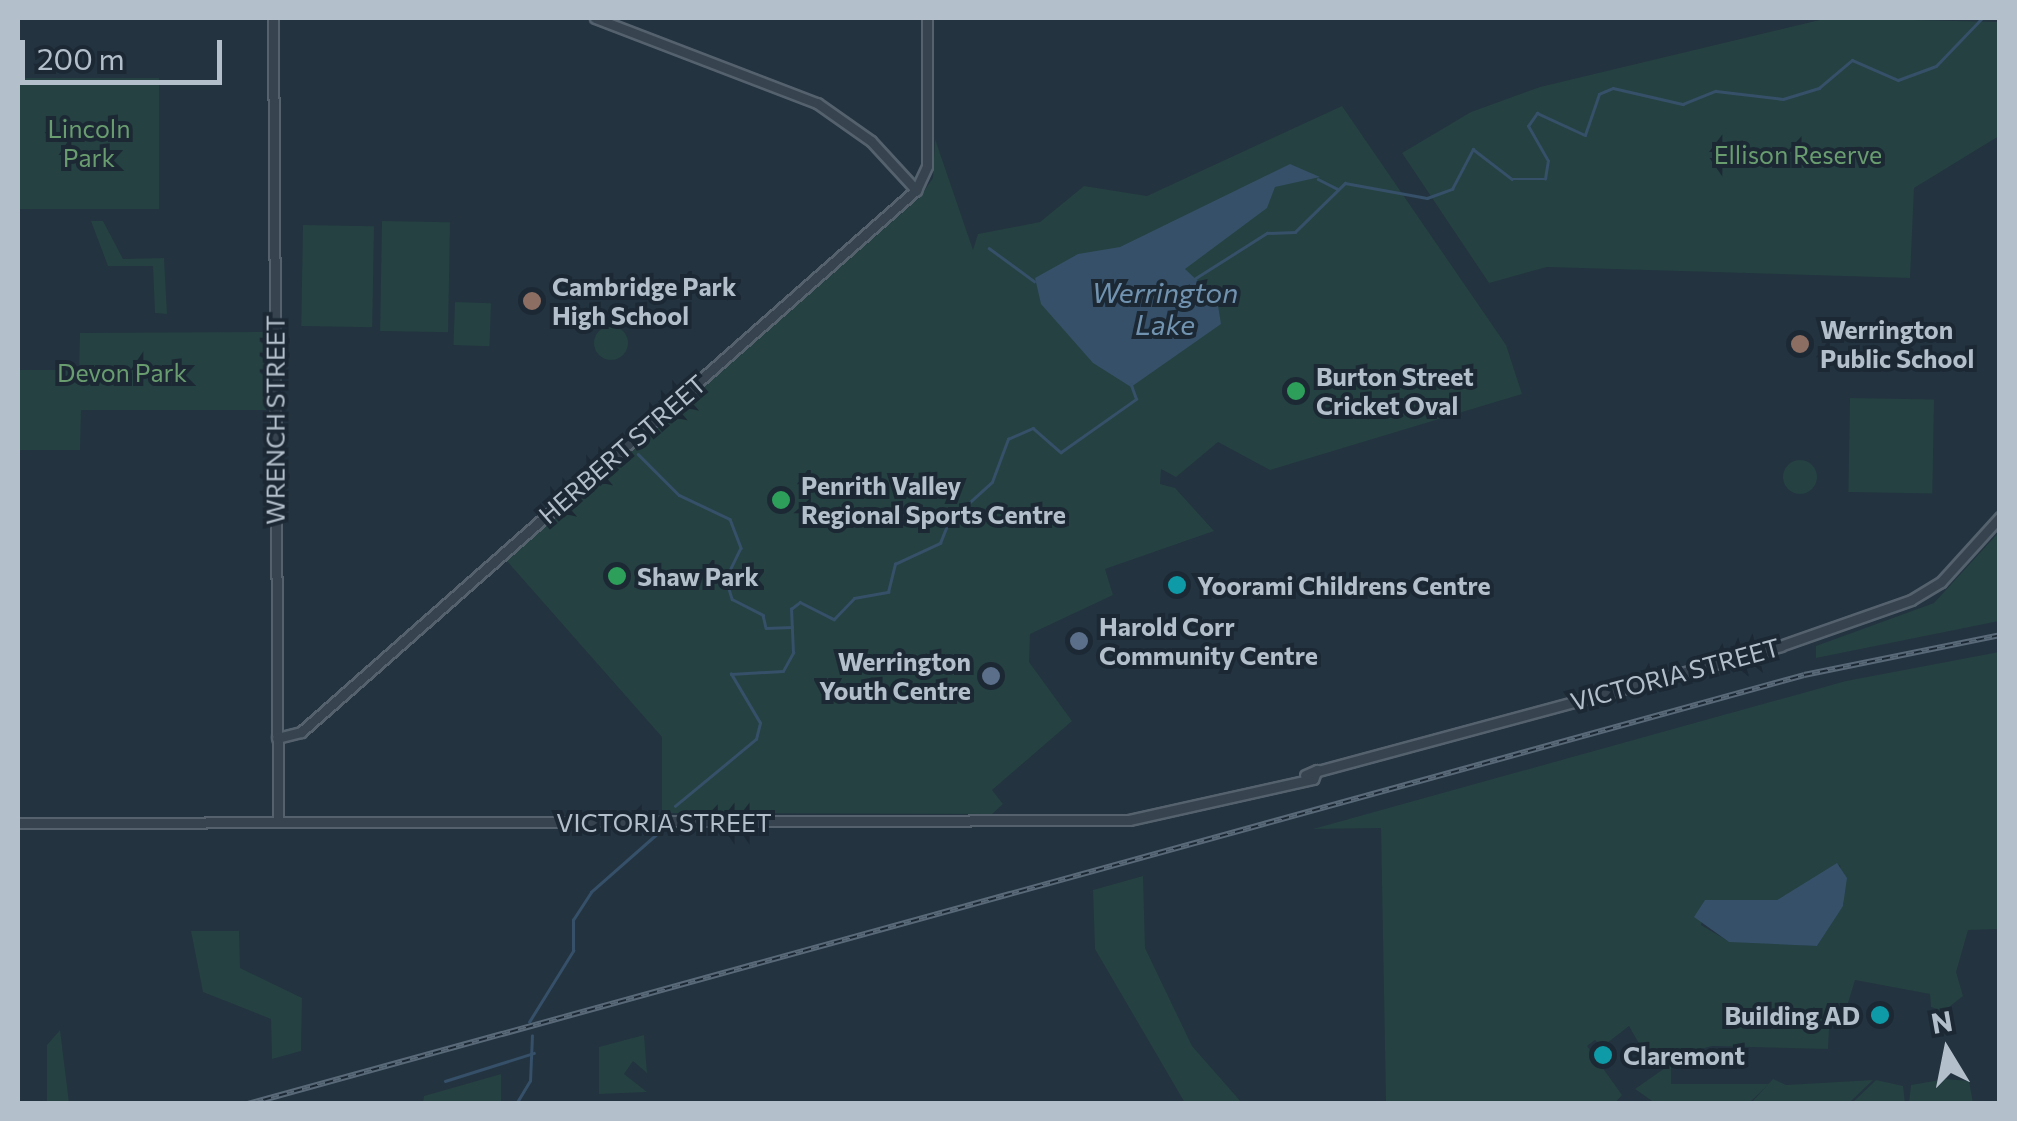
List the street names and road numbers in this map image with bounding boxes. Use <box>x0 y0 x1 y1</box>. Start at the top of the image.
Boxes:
street label: WRENCH STREET <box>260 315 290 525</box>
street label: HERBERT STREET <box>532 368 712 530</box>
street label: VICTORIA STREET <box>1567 632 1783 716</box>
street label: VICTORIA STREET <box>556 807 772 837</box>

